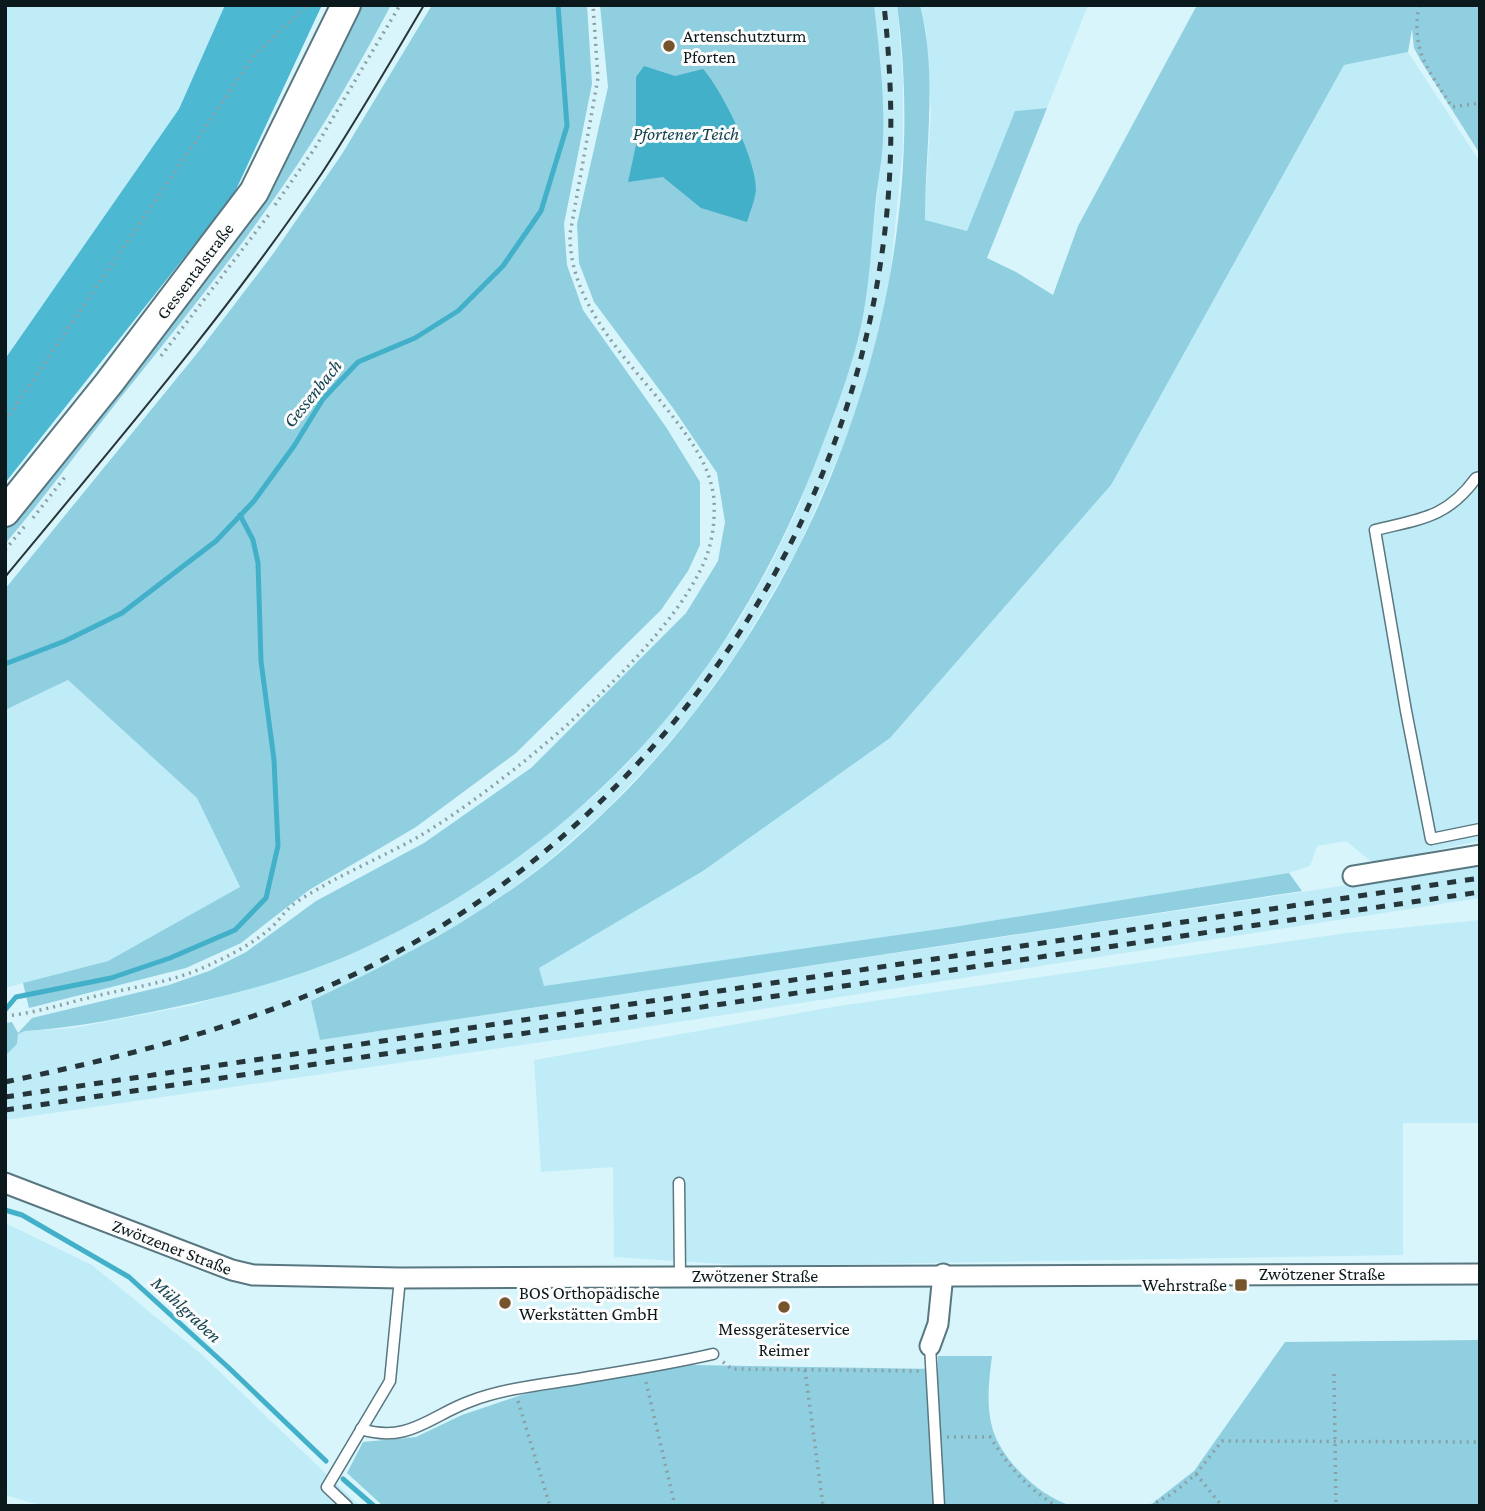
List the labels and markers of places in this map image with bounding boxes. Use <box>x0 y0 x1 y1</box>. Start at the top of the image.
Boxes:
place label: Artenschutzturm Pforten <box>683 26 807 67</box>
marker: Artenschutzturm Pforten <box>661 38 677 54</box>
place label: Wehrstraße <box>1142 1275 1227 1295</box>
marker: Wehrstraße <box>1233 1277 1249 1293</box>
place label: BOS Orthopädische Werkstätten GmbH <box>519 1283 660 1324</box>
marker: BOS Orthopädische Werkstätten GmbH <box>497 1295 513 1311</box>
marker: Messgeräteservice Reimer <box>776 1299 792 1315</box>
place label: Messgeräteservice Reimer <box>718 1319 850 1360</box>

